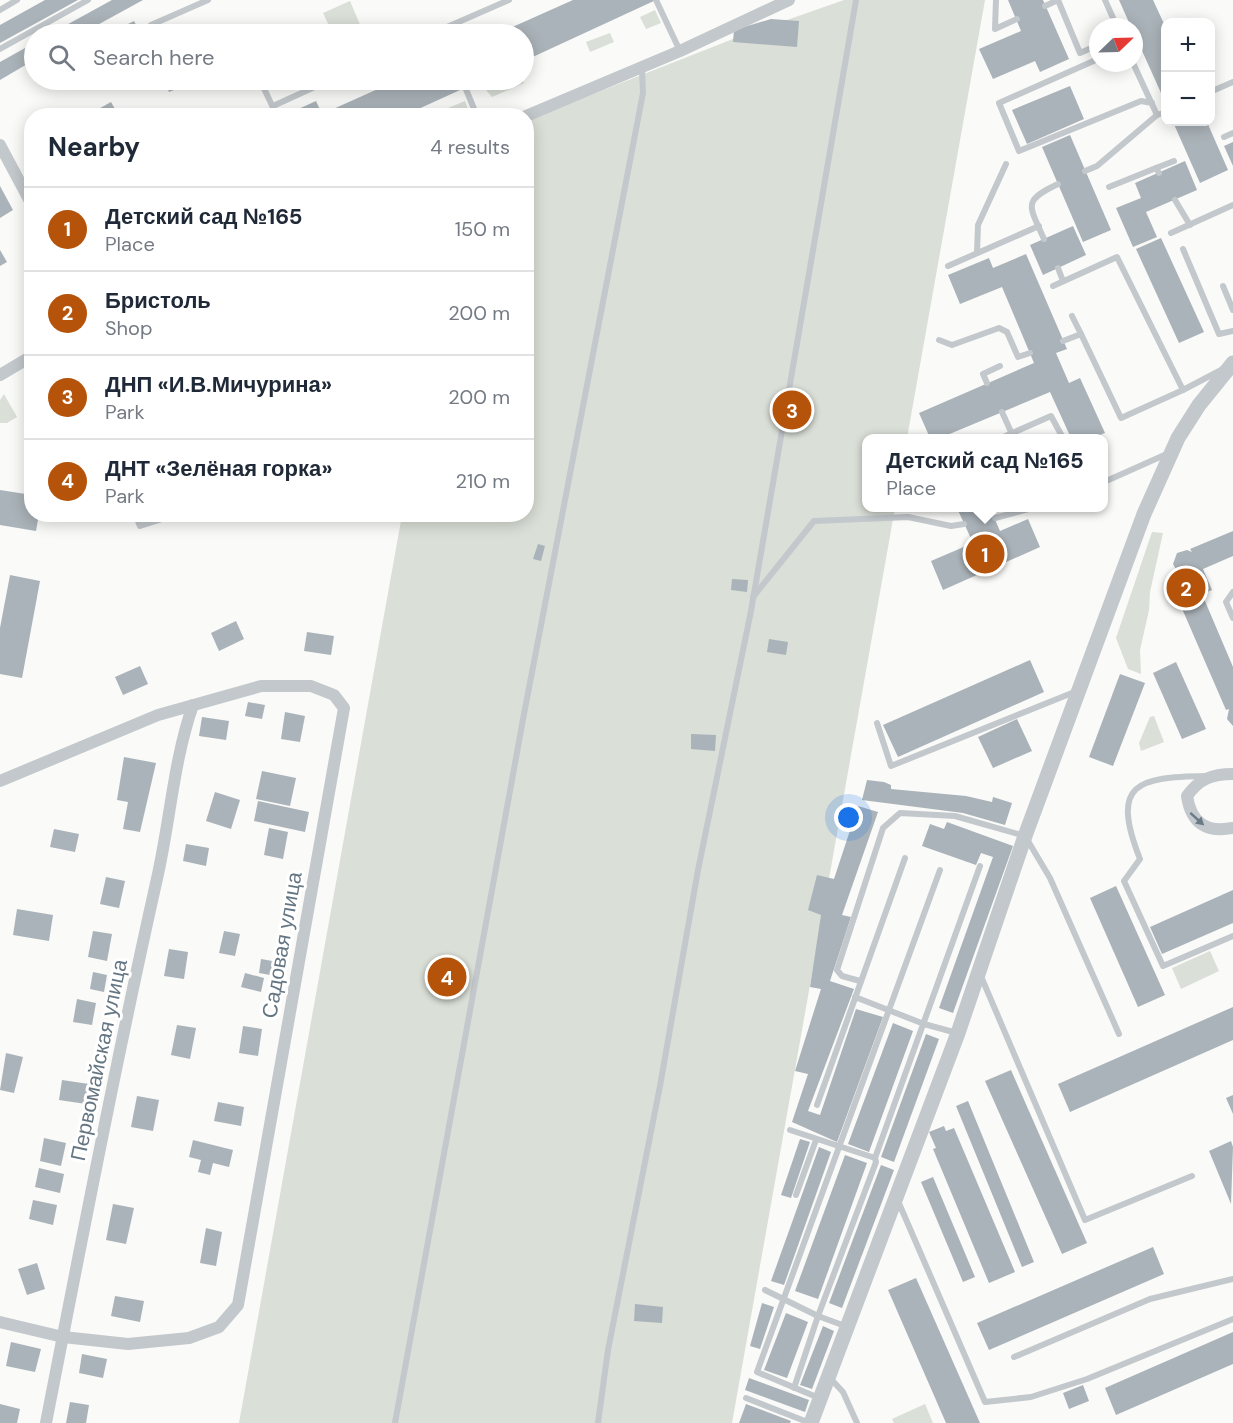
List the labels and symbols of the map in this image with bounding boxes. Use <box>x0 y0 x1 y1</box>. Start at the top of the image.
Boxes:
north arrow <box>1089 18 1143 72</box>
pin: 3 <box>772 388 812 432</box>
pin: 1 <box>966 532 1004 576</box>
pin: 2 <box>1166 566 1206 610</box>
your location <box>834 803 863 832</box>
one-way arrow <box>1189 812 1204 825</box>
street label: Садовая улица <box>255 869 309 1020</box>
pin: 4 <box>428 954 466 1000</box>
street label: Первомайская улица <box>64 956 134 1163</box>

